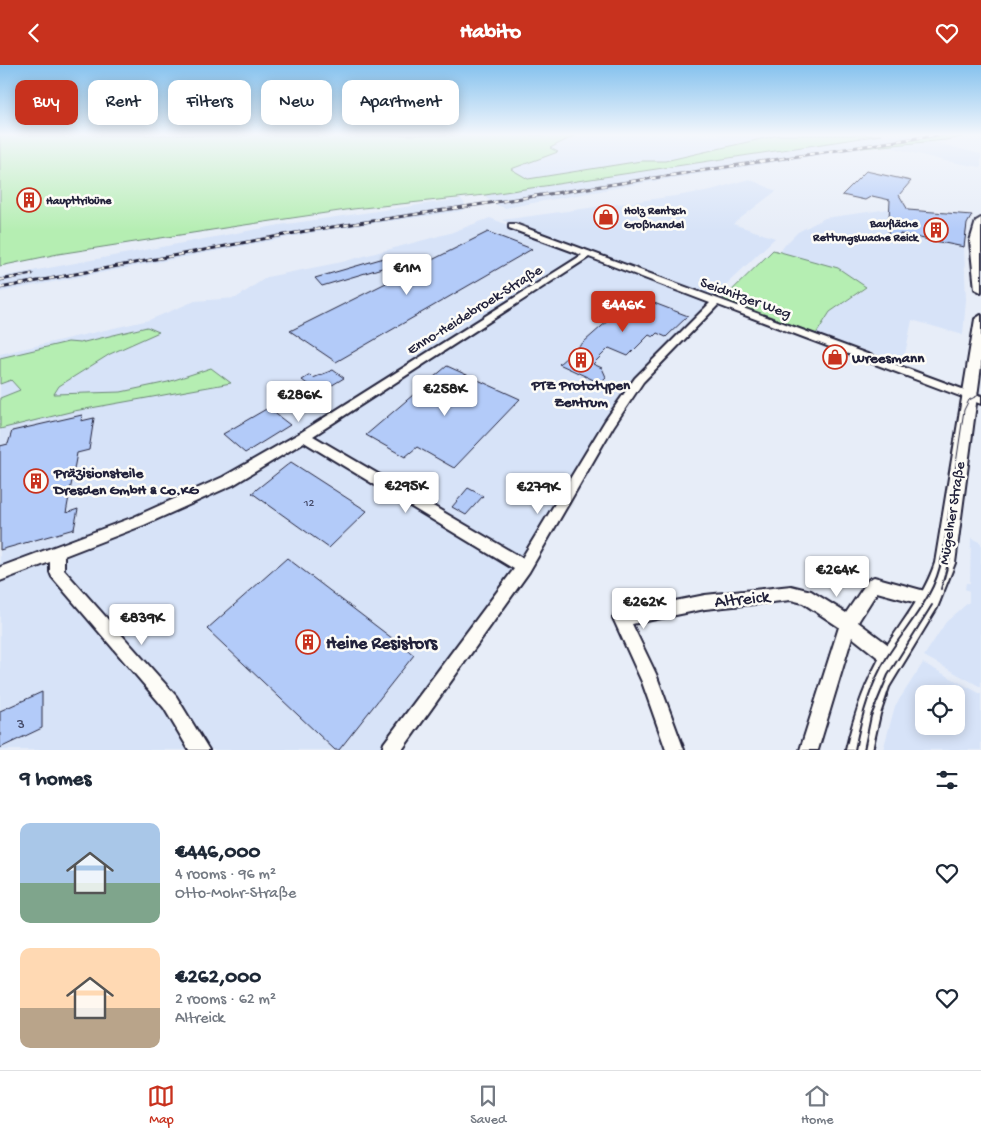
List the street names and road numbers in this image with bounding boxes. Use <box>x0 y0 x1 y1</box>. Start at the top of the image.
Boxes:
street label: Enno-Heidebroek-Straße <box>404 262 546 360</box>
street label: Seidnitzer Weg <box>697 274 793 324</box>
street label: Mügelner Straße <box>936 460 970 566</box>
street label: Altreick <box>713 587 773 614</box>

